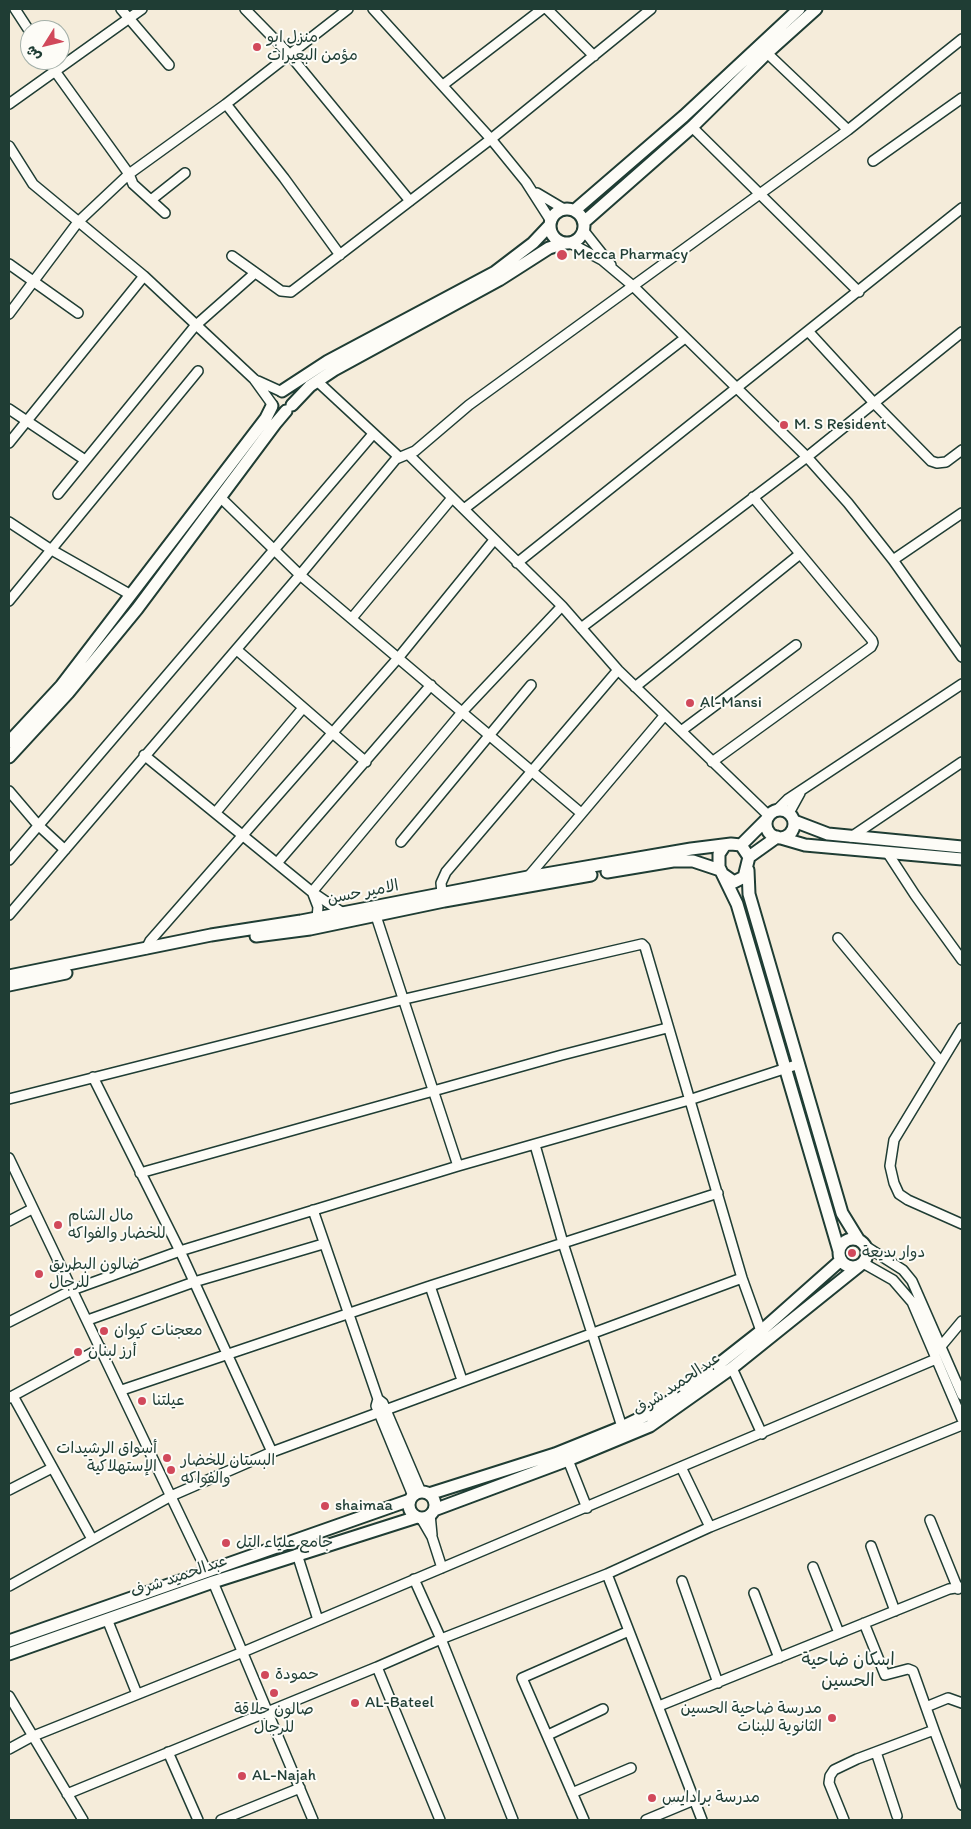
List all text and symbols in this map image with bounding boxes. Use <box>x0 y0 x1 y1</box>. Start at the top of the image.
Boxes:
north arrow <box>20 20 70 70</box>
place label: منزل ابو مؤمن البعيرات <box>267 28 358 66</box>
marker: منزل ابو مؤمن البعيرات <box>251 41 263 53</box>
text: ش <box>22 42 45 65</box>
place label: Mecca Pharmacy <box>573 245 688 265</box>
marker: Mecca Pharmacy <box>555 248 569 262</box>
place label: M. S Resident <box>794 415 886 435</box>
marker: M. S Resident <box>778 419 790 431</box>
place label: Al-Mansi <box>700 693 762 713</box>
marker: Al-Mansi <box>684 697 696 709</box>
street label: الامير حسن <box>326 877 400 909</box>
place label: مال الشام للخضار والفواكه <box>68 1206 166 1244</box>
marker: مال الشام للخضار والفواكه <box>52 1219 64 1231</box>
place label: دوار بديعة <box>862 1243 925 1263</box>
marker: دوار بديعة <box>846 1247 858 1259</box>
place label: ضالون البطريق للرجال <box>49 1255 140 1293</box>
marker: ضالون البطريق للرجال <box>33 1268 45 1280</box>
place label: معجنات كيوان <box>114 1321 203 1341</box>
marker: معجنات كيوان <box>98 1325 110 1337</box>
place label: أرز لبنان <box>88 1342 136 1362</box>
marker: أرز لبنان <box>72 1346 84 1358</box>
street label: عبدالحميد شرف <box>630 1349 724 1421</box>
place label: عيلتنا <box>152 1391 185 1411</box>
marker: عيلتنا <box>136 1395 148 1407</box>
place label: أسواق الرشيدات الإستهلاكية <box>56 1439 157 1477</box>
place label: البستان للخضار والفواكه <box>181 1451 275 1489</box>
marker: أسواق الرشيدات الإستهلاكية <box>161 1452 173 1464</box>
marker: البستان للخضار والفواكه <box>165 1464 177 1476</box>
place label: shaimaa <box>335 1496 393 1516</box>
marker: shaimaa <box>319 1500 331 1512</box>
place label: جامع علياء التل <box>236 1533 333 1553</box>
marker: جامع علياء التل <box>220 1537 232 1549</box>
street label: عبدالحميد شرف <box>128 1552 230 1602</box>
district label: اسكان ضاحية الحسين <box>801 1649 895 1692</box>
place label: حمودة <box>275 1665 319 1685</box>
marker: حمودة <box>259 1669 271 1681</box>
marker: صالون حلاقة للرجال <box>268 1687 280 1699</box>
place label: AL-Bateel <box>365 1693 434 1713</box>
marker: AL-Bateel <box>349 1697 361 1709</box>
place label: مدرسة ضاحية الحسين الثانوية للبنات <box>680 1699 822 1737</box>
place label: صالون حلاقة للرجال <box>234 1700 314 1738</box>
marker: مدرسة ضاحية الحسين الثانوية للبنات <box>826 1712 838 1724</box>
place label: AL-Najah <box>252 1766 316 1786</box>
marker: AL-Najah <box>236 1770 248 1782</box>
place label: مدرسة برادايس <box>662 1788 760 1808</box>
marker: مدرسة برادايس <box>646 1792 658 1804</box>

